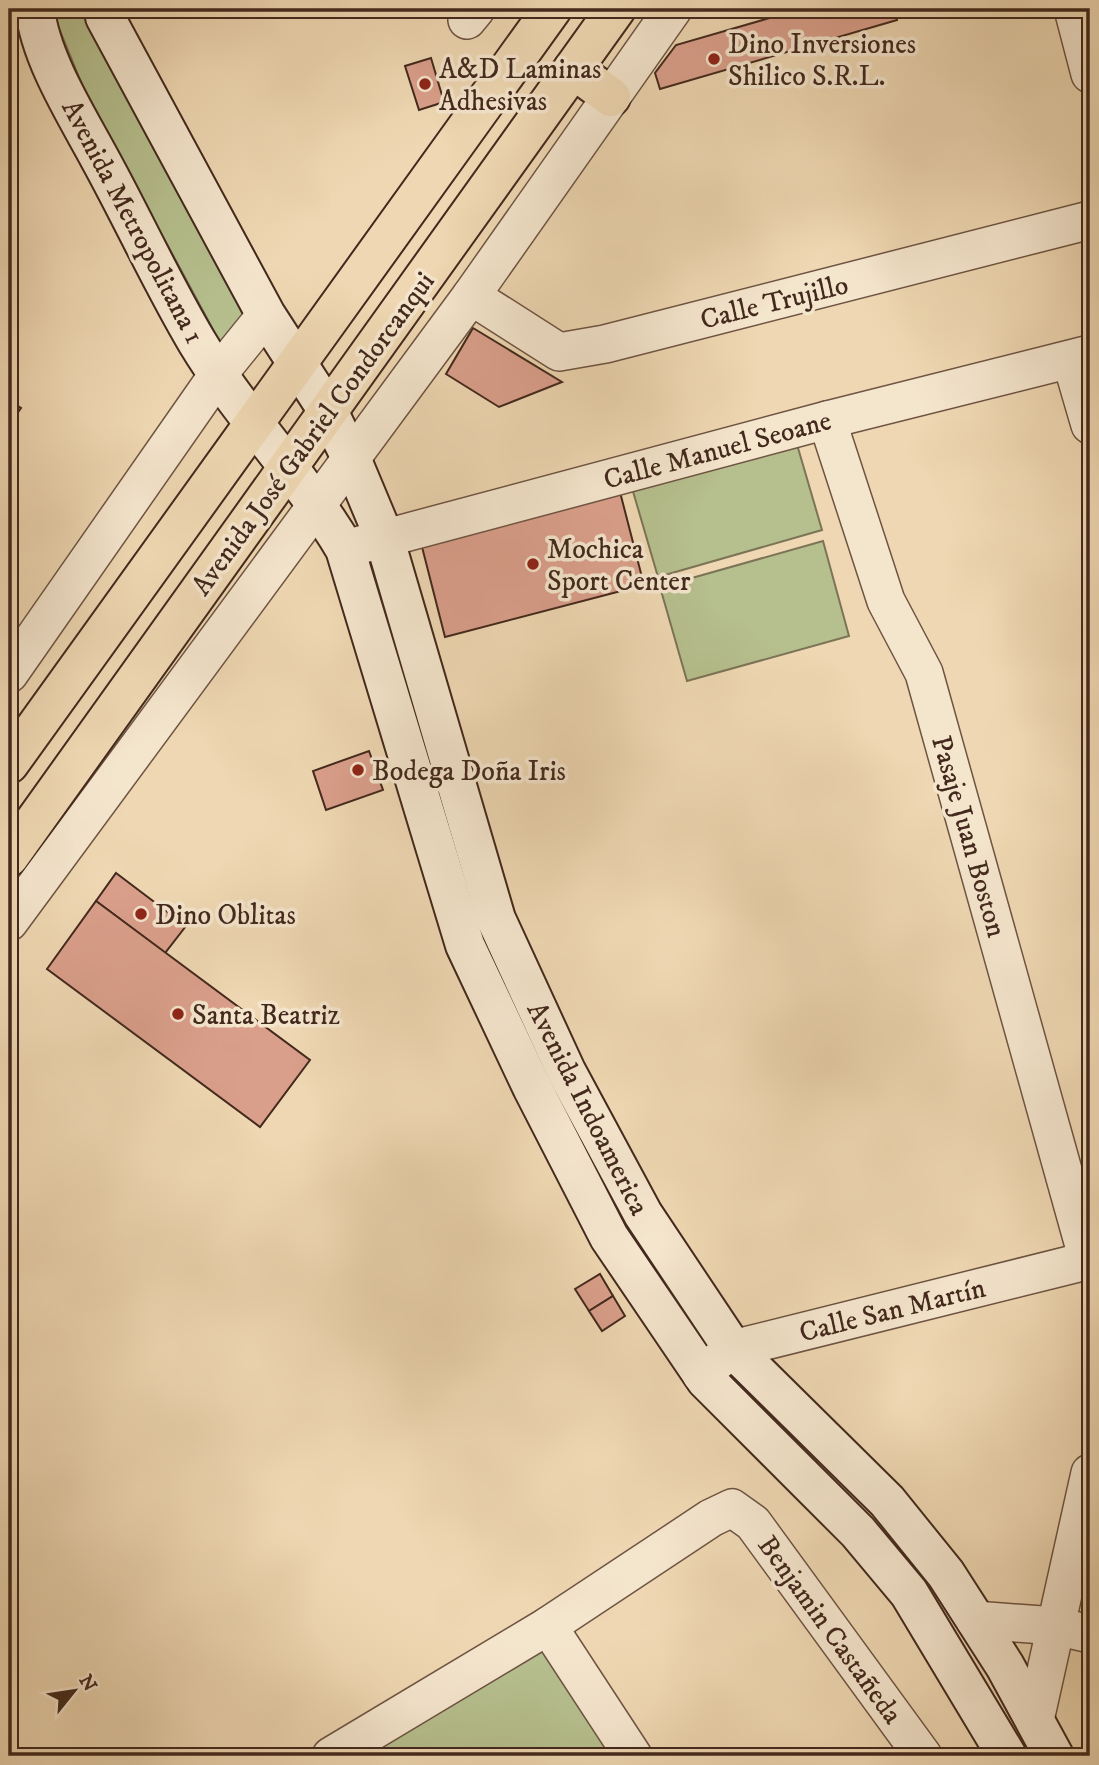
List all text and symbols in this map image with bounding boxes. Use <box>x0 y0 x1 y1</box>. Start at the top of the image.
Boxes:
place label: Dino Inversiones Shilico S.R.L. <box>728 27 916 94</box>
marker: Dino Inversiones Shilico S.R.L. <box>706 51 722 67</box>
place label: A&D Laminas Adhesivas <box>439 52 601 119</box>
marker: A&D Laminas Adhesivas <box>417 76 433 92</box>
street label: Avenida Metropolitana 1 <box>54 94 212 350</box>
street label: Avenida José Gabriel Condorcanqui <box>184 265 443 603</box>
street label: Calle Trujillo <box>697 267 852 338</box>
street label: Calle Manuel Seoane <box>600 403 835 498</box>
place label: Mochica Sport Center <box>547 532 691 599</box>
marker: Mochica Sport Center <box>525 556 541 572</box>
street label: Pasaje Juan Boston <box>923 731 1014 942</box>
place label: Bodega Doña Iris <box>372 754 566 789</box>
marker: Bodega Doña Iris <box>350 762 366 778</box>
place label: Dino Oblitas <box>155 898 296 933</box>
marker: Dino Oblitas <box>133 906 149 922</box>
street label: Avenida Indoamerica <box>519 996 657 1221</box>
place label: Santa Beatriz <box>192 998 340 1033</box>
marker: Santa Beatriz <box>170 1006 186 1022</box>
street label: Calle San Martín <box>796 1270 990 1351</box>
street label: Benjamin Castañeda <box>750 1529 910 1731</box>
north arrow <box>38 1656 108 1726</box>
text: N <box>74 1671 101 1696</box>

